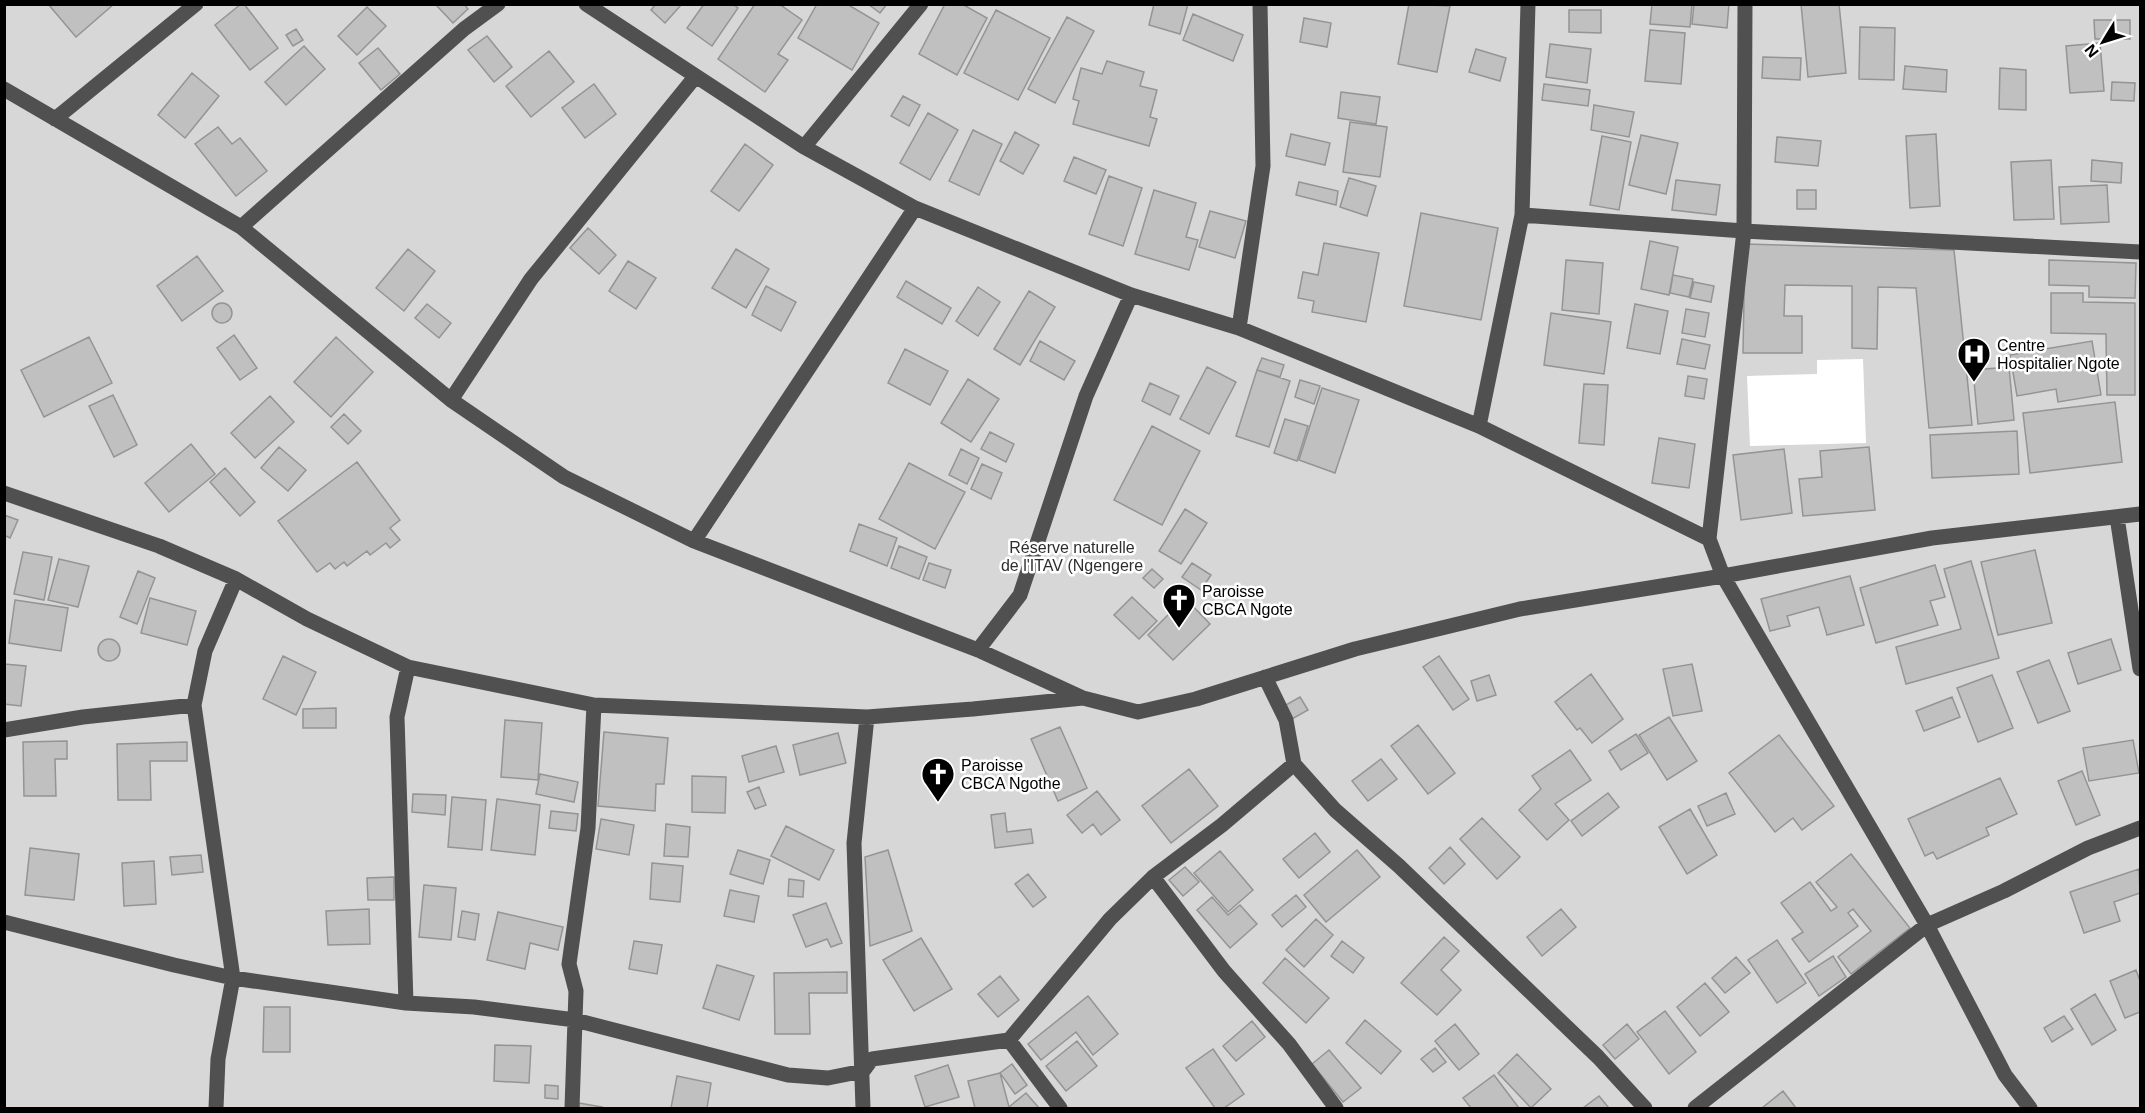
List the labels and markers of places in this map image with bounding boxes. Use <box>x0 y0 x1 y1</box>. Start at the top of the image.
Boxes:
hospital icon: Centre Hospitalier Ngote <box>1956 336 1992 383</box>
place label: Centre Hospitalier Ngote <box>1997 337 2120 372</box>
church icon: Paroisse CBCA Ngote <box>1161 582 1197 629</box>
place label: Paroisse CBCA Ngote <box>1202 583 1293 618</box>
church icon: Paroisse CBCA Ngothe <box>920 756 956 803</box>
place label: Paroisse CBCA Ngothe <box>961 757 1061 792</box>

